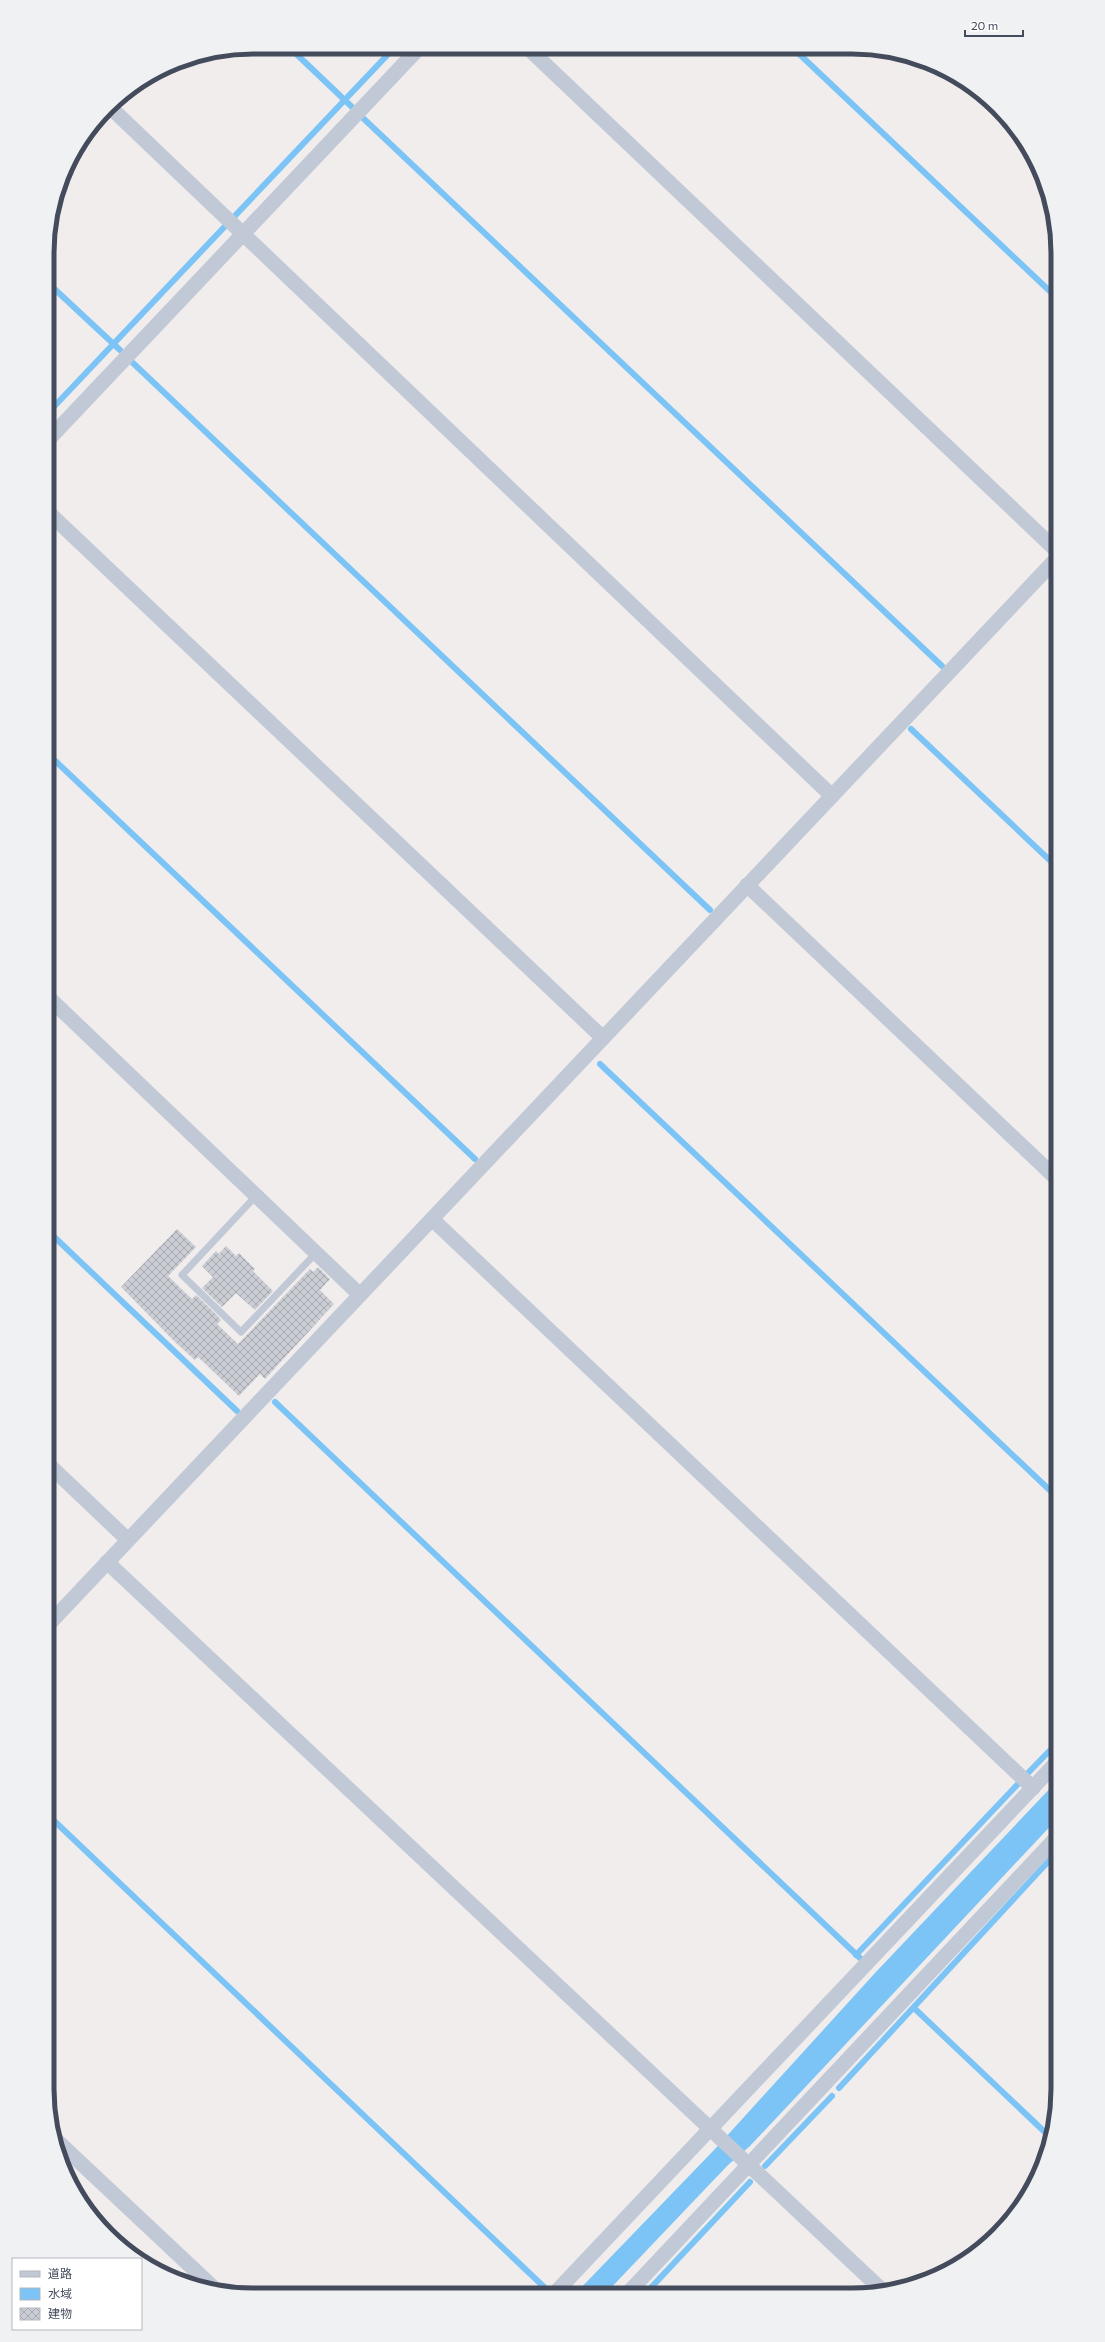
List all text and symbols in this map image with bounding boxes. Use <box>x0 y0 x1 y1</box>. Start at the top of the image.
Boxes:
scale bar <box>965 12 1023 38</box>
text: 20 m <box>971 18 998 32</box>
legend <box>12 2258 142 2330</box>
text: 道路 <box>48 2266 72 2280</box>
text: 水域 <box>48 2286 72 2300</box>
text: 建物 <box>48 2306 72 2320</box>

